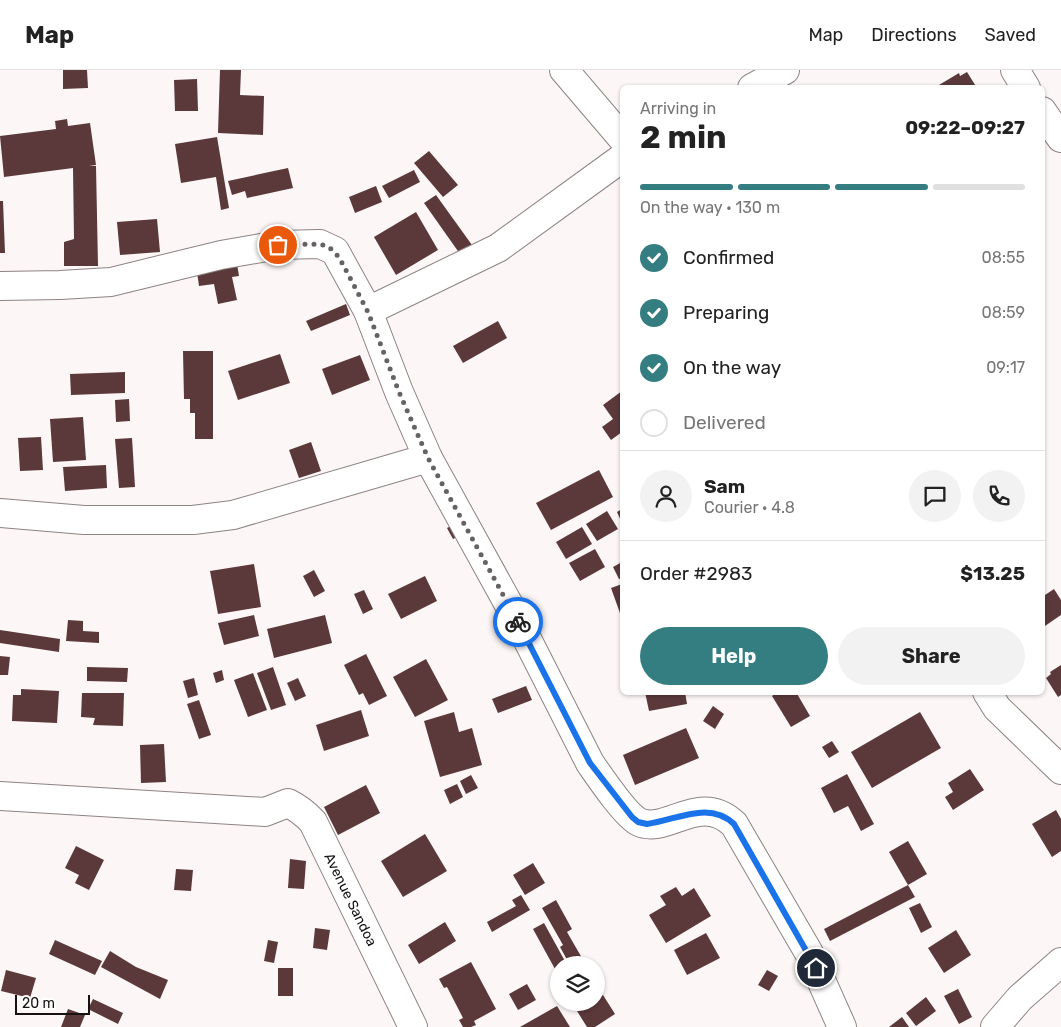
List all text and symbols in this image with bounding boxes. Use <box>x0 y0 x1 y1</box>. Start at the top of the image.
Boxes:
text: Map <box>25 21 74 49</box>
text: Map <box>808 24 843 46</box>
text: Directions <box>871 24 957 46</box>
text: Saved <box>985 24 1036 46</box>
text: Arriving in <box>640 99 716 118</box>
text: 09:22–09:27 <box>905 116 1025 139</box>
text: 2 min <box>640 118 727 156</box>
text: On the way · 130 m <box>640 198 780 217</box>
pin <box>257 224 299 266</box>
icon: bag <box>264 231 292 259</box>
icon: check <box>640 244 668 272</box>
text: Confirmed <box>683 246 774 269</box>
text: 08:55 <box>982 248 1025 267</box>
icon: check <box>640 299 668 327</box>
text: Preparing <box>683 301 769 324</box>
text: 08:59 <box>982 303 1025 322</box>
icon: check <box>640 354 668 382</box>
text: On the way <box>683 356 781 379</box>
text: 09:17 <box>986 358 1025 377</box>
text: Delivered <box>683 411 766 434</box>
button: person <box>640 470 692 522</box>
button: chat <box>909 470 961 522</box>
button: phone <box>973 470 1025 522</box>
text: Sam <box>704 475 745 498</box>
text: Courier · 4.8 <box>704 498 795 517</box>
text: Order #2983 <box>640 562 752 585</box>
text: $13.25 <box>960 562 1025 585</box>
courier <box>493 597 543 647</box>
icon: bike <box>504 608 532 636</box>
button: Help <box>640 627 828 685</box>
button: Share <box>838 627 1025 685</box>
street label: Avenue Sandoa <box>321 850 381 949</box>
pin <box>795 947 837 989</box>
icon: home <box>802 954 830 982</box>
map controls <box>550 956 605 1011</box>
button: layers <box>550 956 605 1011</box>
scale bar <box>15 992 90 1015</box>
text: 20 m <box>22 995 55 1012</box>

